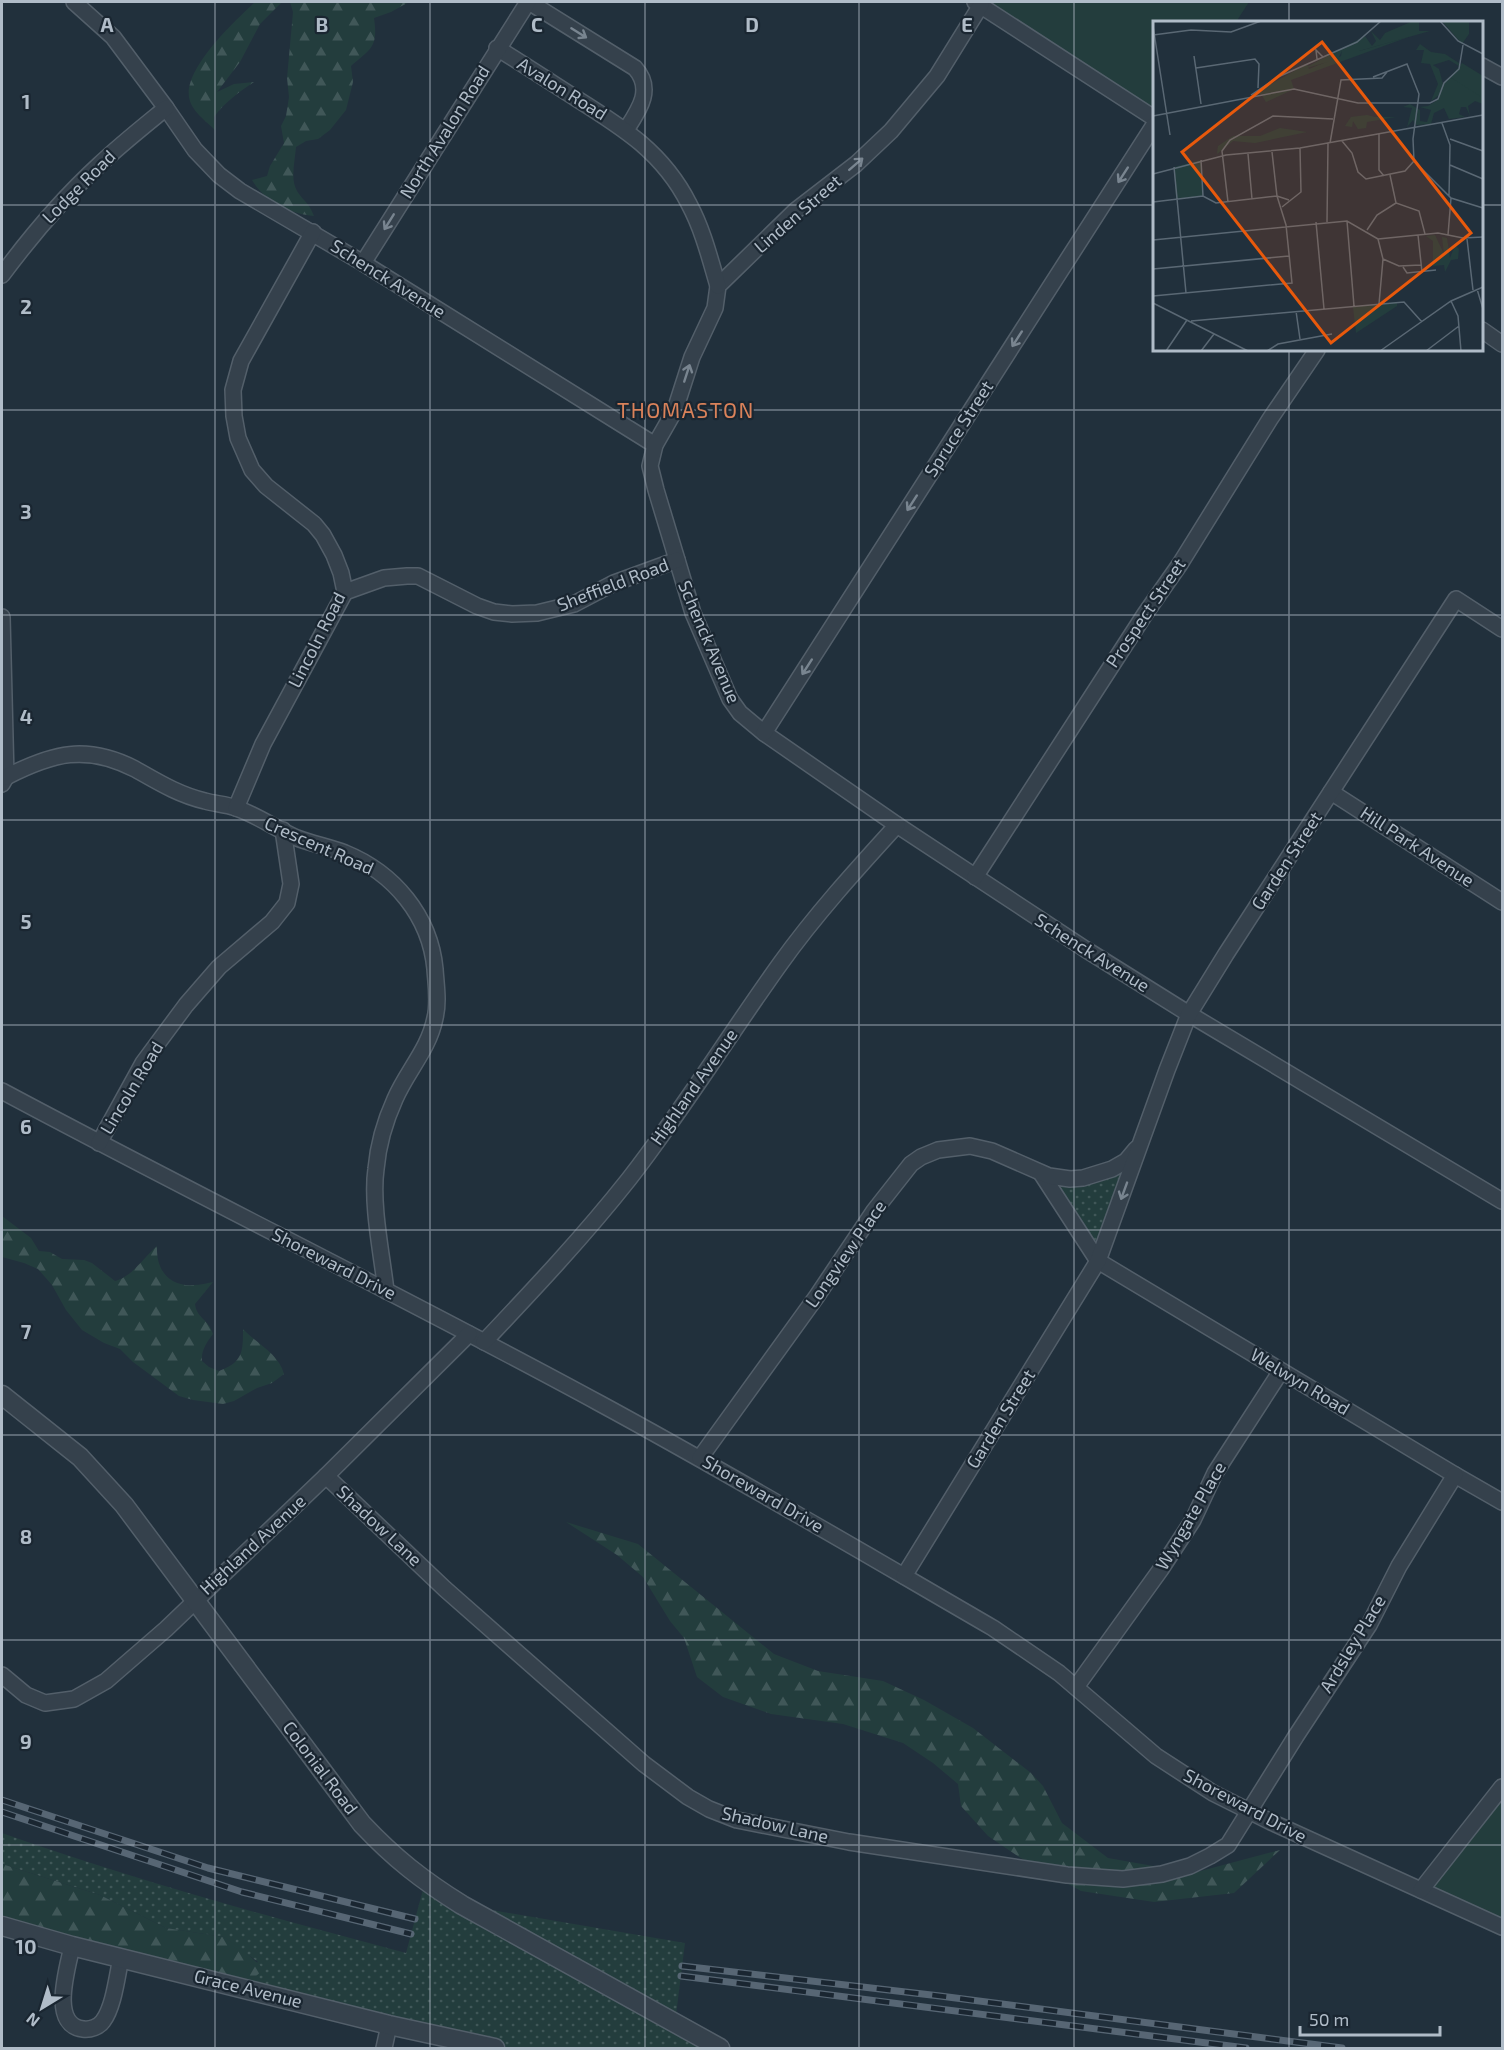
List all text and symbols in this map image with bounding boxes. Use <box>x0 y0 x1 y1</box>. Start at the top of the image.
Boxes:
text: A <box>100 12 114 36</box>
text: B <box>316 12 328 36</box>
text: C <box>531 12 543 36</box>
text: D <box>745 12 759 36</box>
text: E <box>961 12 973 36</box>
inset map <box>1153 21 1483 351</box>
one-way arrow <box>570 27 587 39</box>
street label: Avalon Road <box>514 52 611 124</box>
street label: North Avalon Road <box>394 61 494 202</box>
text: 1 <box>22 89 30 113</box>
street label: Lodge Road <box>37 145 120 228</box>
one-way arrow <box>848 157 863 171</box>
one-way arrow <box>1117 166 1129 182</box>
street label: Linden Street <box>749 169 846 257</box>
one-way arrow <box>382 214 395 231</box>
street label: Schenck Avenue <box>327 234 450 322</box>
text: 2 <box>20 294 32 318</box>
one-way arrow <box>1011 330 1024 347</box>
one-way arrow <box>682 364 693 383</box>
street label: Spruce Street <box>919 376 998 481</box>
district label: THOMASTON <box>617 397 755 422</box>
one-way arrow <box>906 494 918 510</box>
text: 3 <box>20 499 32 523</box>
street label: Sheffield Road <box>554 553 672 615</box>
street label: Prospect Street <box>1101 554 1190 671</box>
street label: Schenck Avenue <box>674 577 746 706</box>
street label: Lincoln Road <box>283 588 350 691</box>
one-way arrow <box>800 658 813 675</box>
text: 4 <box>20 704 33 728</box>
street label: Hill Park Avenue <box>1357 801 1479 891</box>
street label: Garden Street <box>1246 807 1326 914</box>
street label: Crescent Road <box>261 811 377 879</box>
street label: Schenck Avenue <box>1031 908 1154 996</box>
text: 5 <box>20 909 32 933</box>
street label: Highland Avenue <box>645 1024 741 1149</box>
street label: Lincoln Road <box>95 1037 167 1138</box>
text: 6 <box>20 1114 32 1138</box>
one-way arrow <box>1118 1181 1129 1200</box>
street label: Longview Place <box>800 1195 890 1311</box>
street label: Shoreward Drive <box>269 1222 400 1304</box>
text: 7 <box>21 1319 32 1343</box>
street label: Welwyn Road <box>1247 1343 1354 1419</box>
street label: Garden Street <box>961 1365 1039 1472</box>
street label: Shoreward Drive <box>699 1450 828 1537</box>
street label: Wyngate Place <box>1150 1457 1230 1574</box>
street label: Shadow Lane <box>332 1480 427 1570</box>
street label: Highland Avenue <box>195 1490 310 1599</box>
text: 8 <box>20 1524 32 1548</box>
street label: Ardsley Place <box>1314 1591 1390 1696</box>
street label: Colonial Road <box>279 1716 363 1818</box>
text: 9 <box>20 1729 32 1753</box>
street label: Shoreward Drive <box>1180 1763 1311 1847</box>
street label: Shadow Lane <box>720 1801 831 1847</box>
text: 10 <box>15 1934 37 1958</box>
street label: Grace Avenue <box>192 1964 305 2012</box>
north arrow <box>12 1978 72 2038</box>
scale bar <box>1300 1999 1440 2037</box>
text: 50 m <box>1309 2008 1349 2030</box>
text: N <box>22 2009 43 2031</box>

